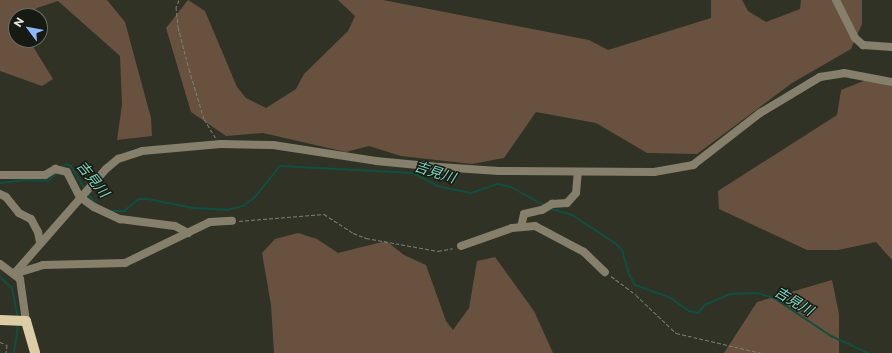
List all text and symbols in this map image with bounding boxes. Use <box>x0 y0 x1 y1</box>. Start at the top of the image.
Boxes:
north arrow <box>8 8 48 48</box>
text: N <box>10 15 27 30</box>
water label: 吉見川 <box>73 157 113 201</box>
water label: 吉見川 <box>412 158 458 186</box>
water label: 吉見川 <box>772 283 816 319</box>

